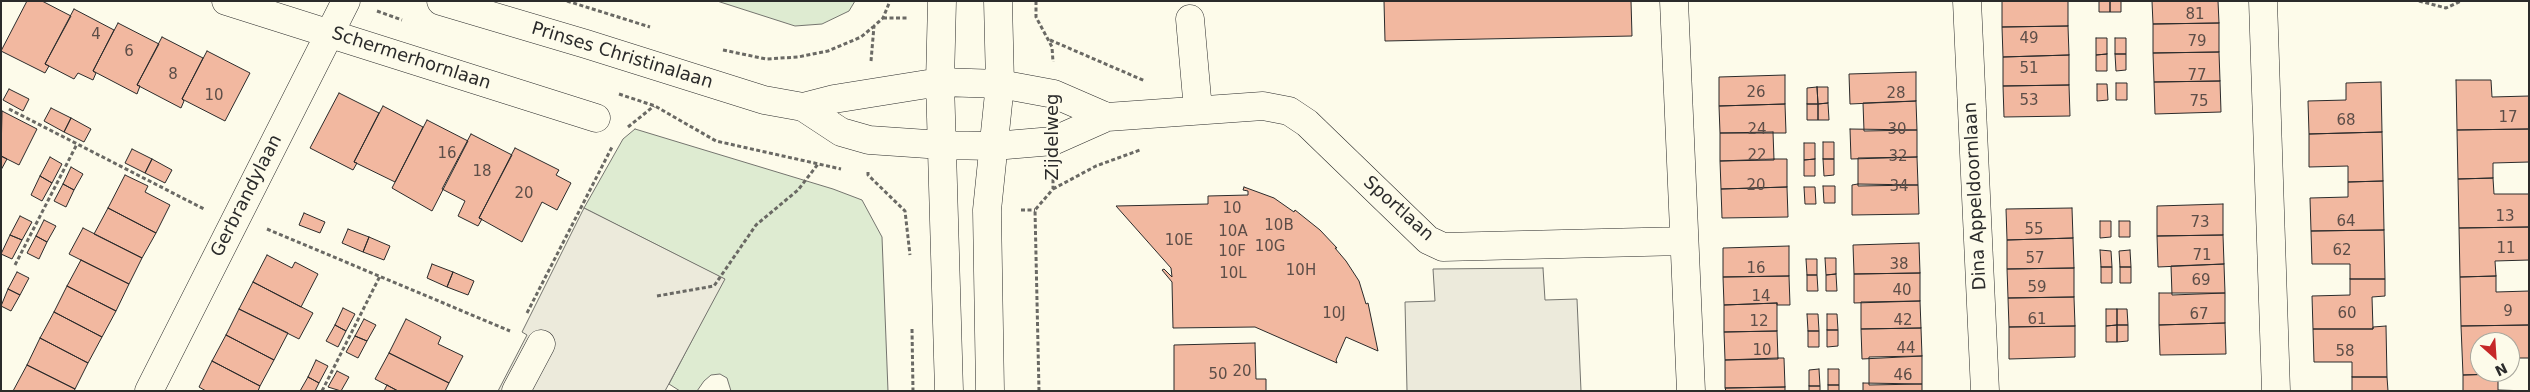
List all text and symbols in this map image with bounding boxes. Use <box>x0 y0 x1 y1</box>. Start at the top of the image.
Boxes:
house number: 81 <box>2185 6 2205 24</box>
street label: Prinses Christinalaan <box>529 18 715 94</box>
street label: Schermerhornlaan <box>329 23 493 95</box>
house number: 4 <box>91 26 101 44</box>
house number: 49 <box>2019 30 2039 48</box>
house number: 79 <box>2187 33 2207 51</box>
house number: 6 <box>124 43 134 61</box>
house number: 51 <box>2019 60 2039 78</box>
house number: 8 <box>168 66 178 84</box>
house number: 77 <box>2187 67 2207 85</box>
house number: 26 <box>1746 84 1766 102</box>
house number: 28 <box>1886 85 1906 103</box>
house number: 10 <box>204 87 224 105</box>
house number: 53 <box>2019 92 2039 110</box>
street label: Zijdelweg <box>1042 93 1064 181</box>
house number: 75 <box>2189 93 2209 111</box>
street label: Dina Appeldoornlaan <box>1960 101 1992 291</box>
house number: 17 <box>2498 109 2518 127</box>
house number: 68 <box>2336 112 2356 130</box>
house number: 24 <box>1747 121 1767 139</box>
house number: 30 <box>1887 121 1907 139</box>
street label: Gerbrandylaan <box>207 131 287 261</box>
house number: 16 <box>437 145 457 163</box>
house number: 22 <box>1747 147 1767 165</box>
house number: 32 <box>1888 148 1908 166</box>
house number: 18 <box>472 163 492 181</box>
street label: Sportlaan <box>1359 172 1437 246</box>
house number: 20 <box>1746 177 1766 195</box>
house number: 34 <box>1889 178 1909 196</box>
house number: 20 <box>514 185 534 203</box>
house number: 10 <box>1222 200 1242 218</box>
house number: 13 <box>2495 208 2515 226</box>
house number: 64 <box>2336 213 2356 231</box>
house number: 73 <box>2190 214 2210 232</box>
house number: 10B <box>1264 217 1294 235</box>
house number: 55 <box>2024 221 2044 239</box>
house number: 10A <box>1218 223 1248 241</box>
house number: 10E <box>1165 232 1193 250</box>
house number: 10G <box>1255 238 1285 256</box>
house number: 11 <box>2496 240 2516 258</box>
house number: 62 <box>2332 242 2352 260</box>
house number: 10F <box>1218 243 1246 261</box>
house number: 71 <box>2192 247 2212 265</box>
house number: 57 <box>2025 250 2045 268</box>
house number: 38 <box>1889 256 1909 274</box>
house number: 16 <box>1746 260 1766 278</box>
house number: 10H <box>1286 262 1316 280</box>
house number: 10L <box>1219 265 1247 283</box>
house number: 69 <box>2191 272 2211 290</box>
house number: 59 <box>2027 279 2047 297</box>
house number: 40 <box>1892 282 1912 300</box>
house number: 14 <box>1751 288 1771 306</box>
house number: 9 <box>2503 303 2513 321</box>
house number: 10J <box>1322 305 1346 323</box>
house number: 60 <box>2337 305 2357 323</box>
house number: 67 <box>2189 306 2209 324</box>
house number: 61 <box>2027 311 2047 329</box>
house number: 42 <box>1893 312 1913 330</box>
house number: 12 <box>1749 313 1769 331</box>
north arrow <box>2470 332 2520 382</box>
house number: 44 <box>1896 340 1916 358</box>
house number: 10 <box>1752 342 1772 360</box>
house number: 58 <box>2335 343 2355 361</box>
text: N <box>2492 360 2510 379</box>
house number: 20 <box>1232 363 1252 381</box>
house number: 50 <box>1208 366 1228 384</box>
house number: 46 <box>1893 367 1913 385</box>

